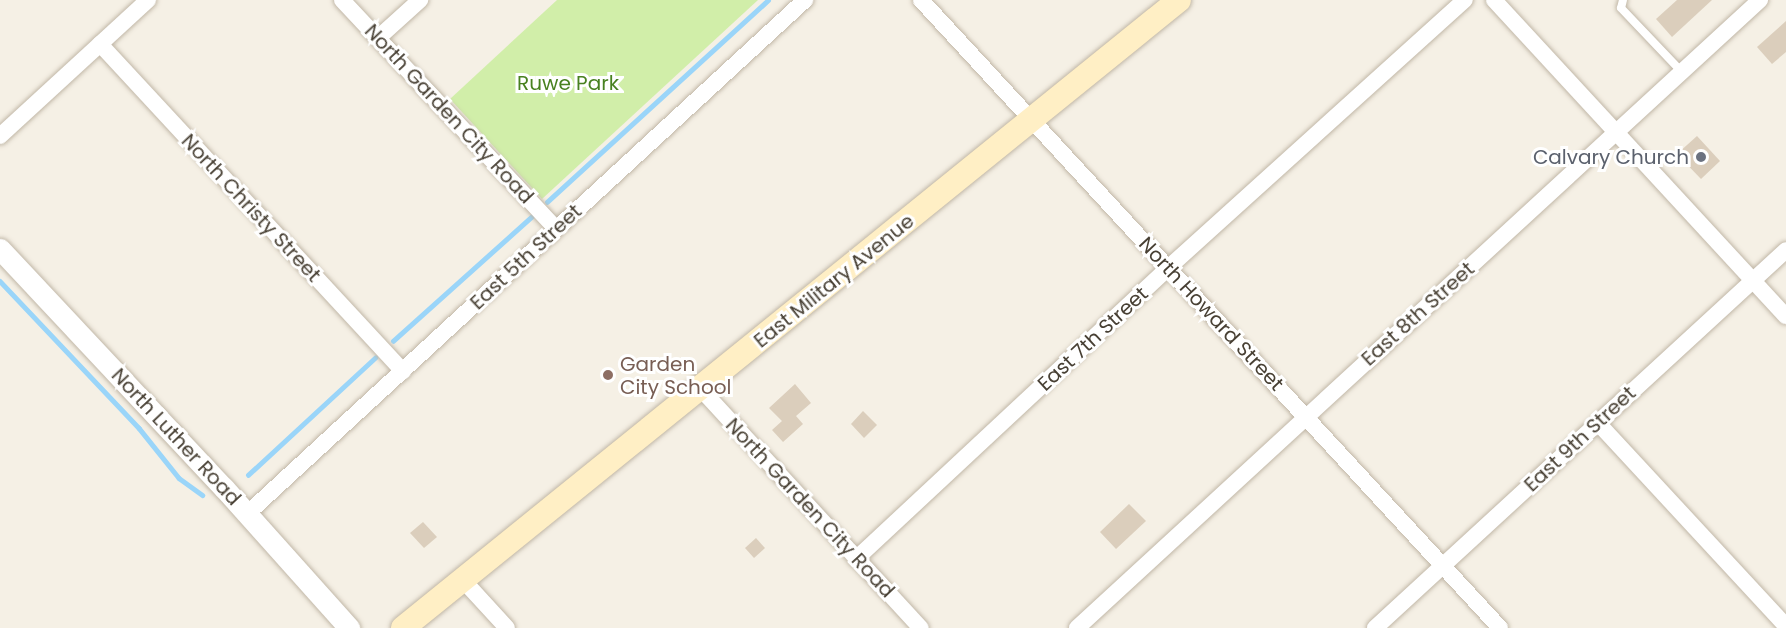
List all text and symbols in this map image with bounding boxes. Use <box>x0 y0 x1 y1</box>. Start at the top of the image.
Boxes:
street label: North Garden City Road <box>360 19 538 209</box>
park label: Ruwe Park <box>517 71 619 95</box>
street label: North Christy Street <box>176 129 326 287</box>
place label: Calvary Church <box>1533 145 1689 169</box>
marker: Calvary Church <box>1694 150 1708 164</box>
street label: East 5th Street <box>465 199 587 315</box>
street label: East Military Avenue <box>749 209 919 353</box>
street label: North Howard Street <box>1134 232 1288 396</box>
street label: East 8th Street <box>1357 257 1479 371</box>
street label: East 7th Street <box>1033 282 1153 396</box>
place label: Garden City School <box>620 352 731 399</box>
street label: North Luther Road <box>106 364 246 510</box>
marker: Garden City School <box>601 368 615 382</box>
street label: East 9th Street <box>1519 381 1641 497</box>
street label: North Garden City Road <box>721 413 899 603</box>

